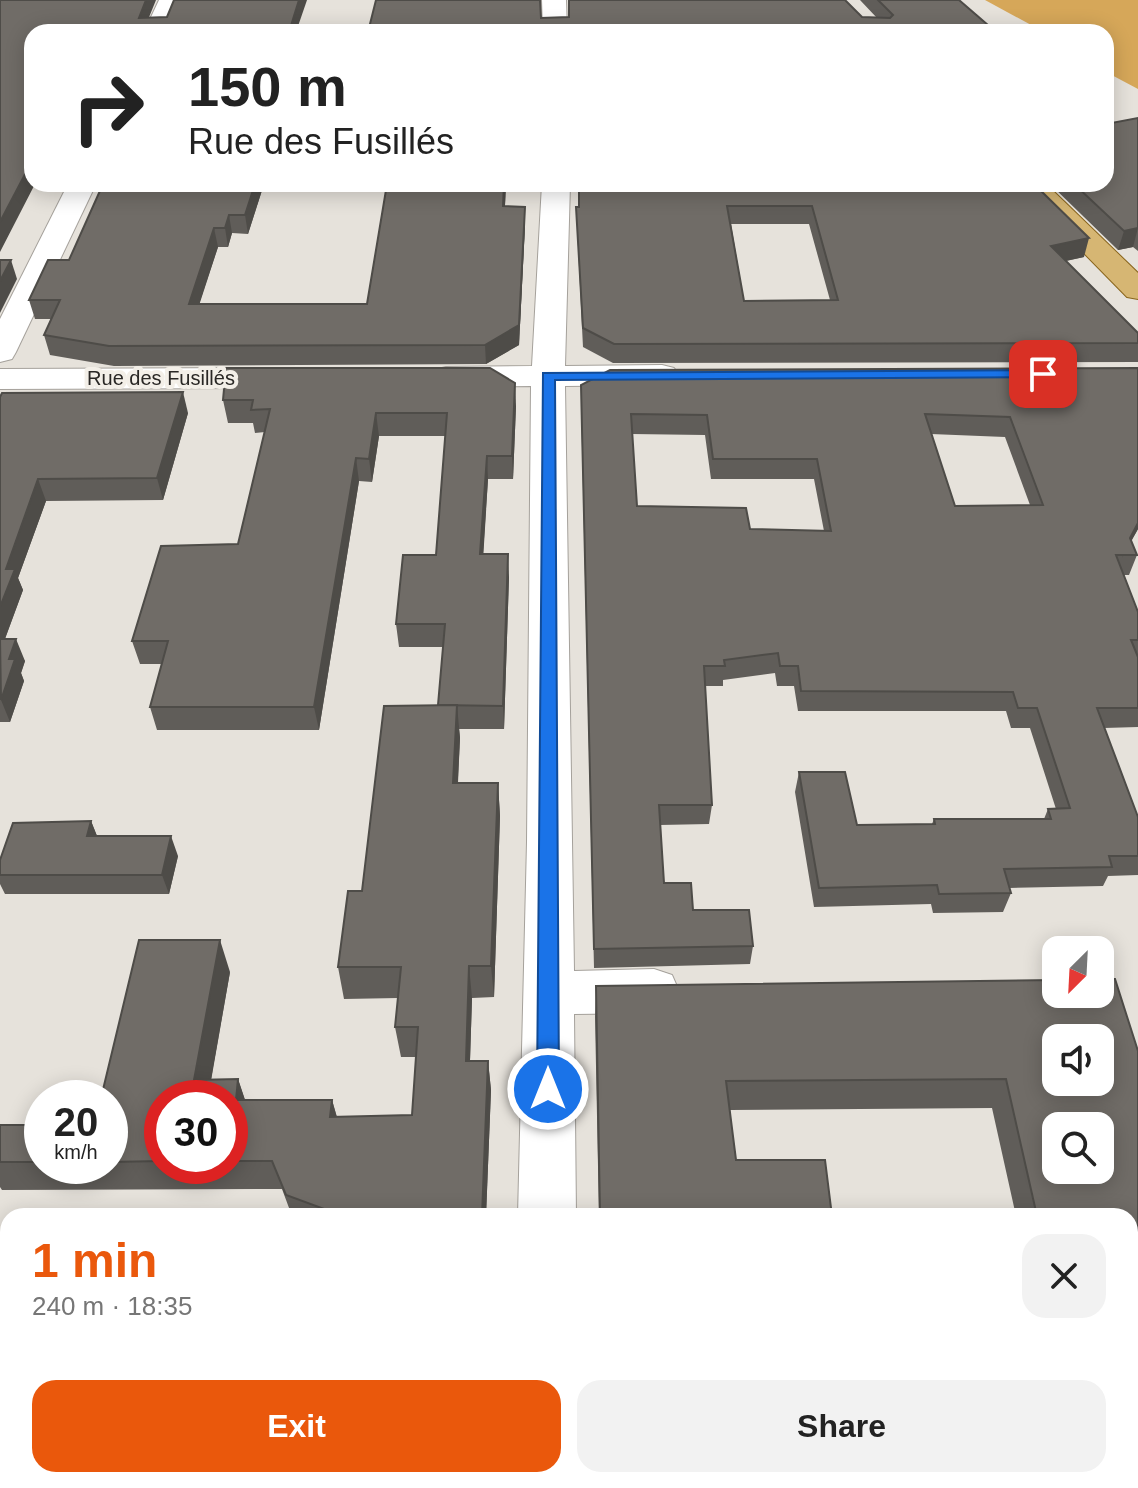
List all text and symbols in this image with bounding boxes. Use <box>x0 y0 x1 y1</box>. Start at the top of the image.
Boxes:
text: 150 m <box>188 55 347 118</box>
icon: right <box>56 56 160 160</box>
text: Rue des Fusillés <box>188 121 454 162</box>
pin <box>1009 340 1077 408</box>
icon: arrive <box>1021 352 1065 396</box>
street label: Rue des Fusillés <box>87 367 235 389</box>
north arrow <box>1042 936 1114 1008</box>
map controls <box>1042 936 1114 1184</box>
button: sound <box>1042 1024 1114 1096</box>
position arrow <box>506 1047 590 1131</box>
speed limit sign: 30 <box>144 1080 248 1184</box>
text: 20 <box>54 1100 98 1144</box>
button: search <box>1042 1112 1114 1184</box>
text: km/h <box>54 1141 98 1163</box>
text: 1 min <box>32 1234 157 1287</box>
button: close <box>1022 1234 1106 1318</box>
text: 240 m · 18:35 <box>32 1291 192 1321</box>
button: Exit <box>32 1380 561 1472</box>
button: Share <box>577 1380 1106 1472</box>

